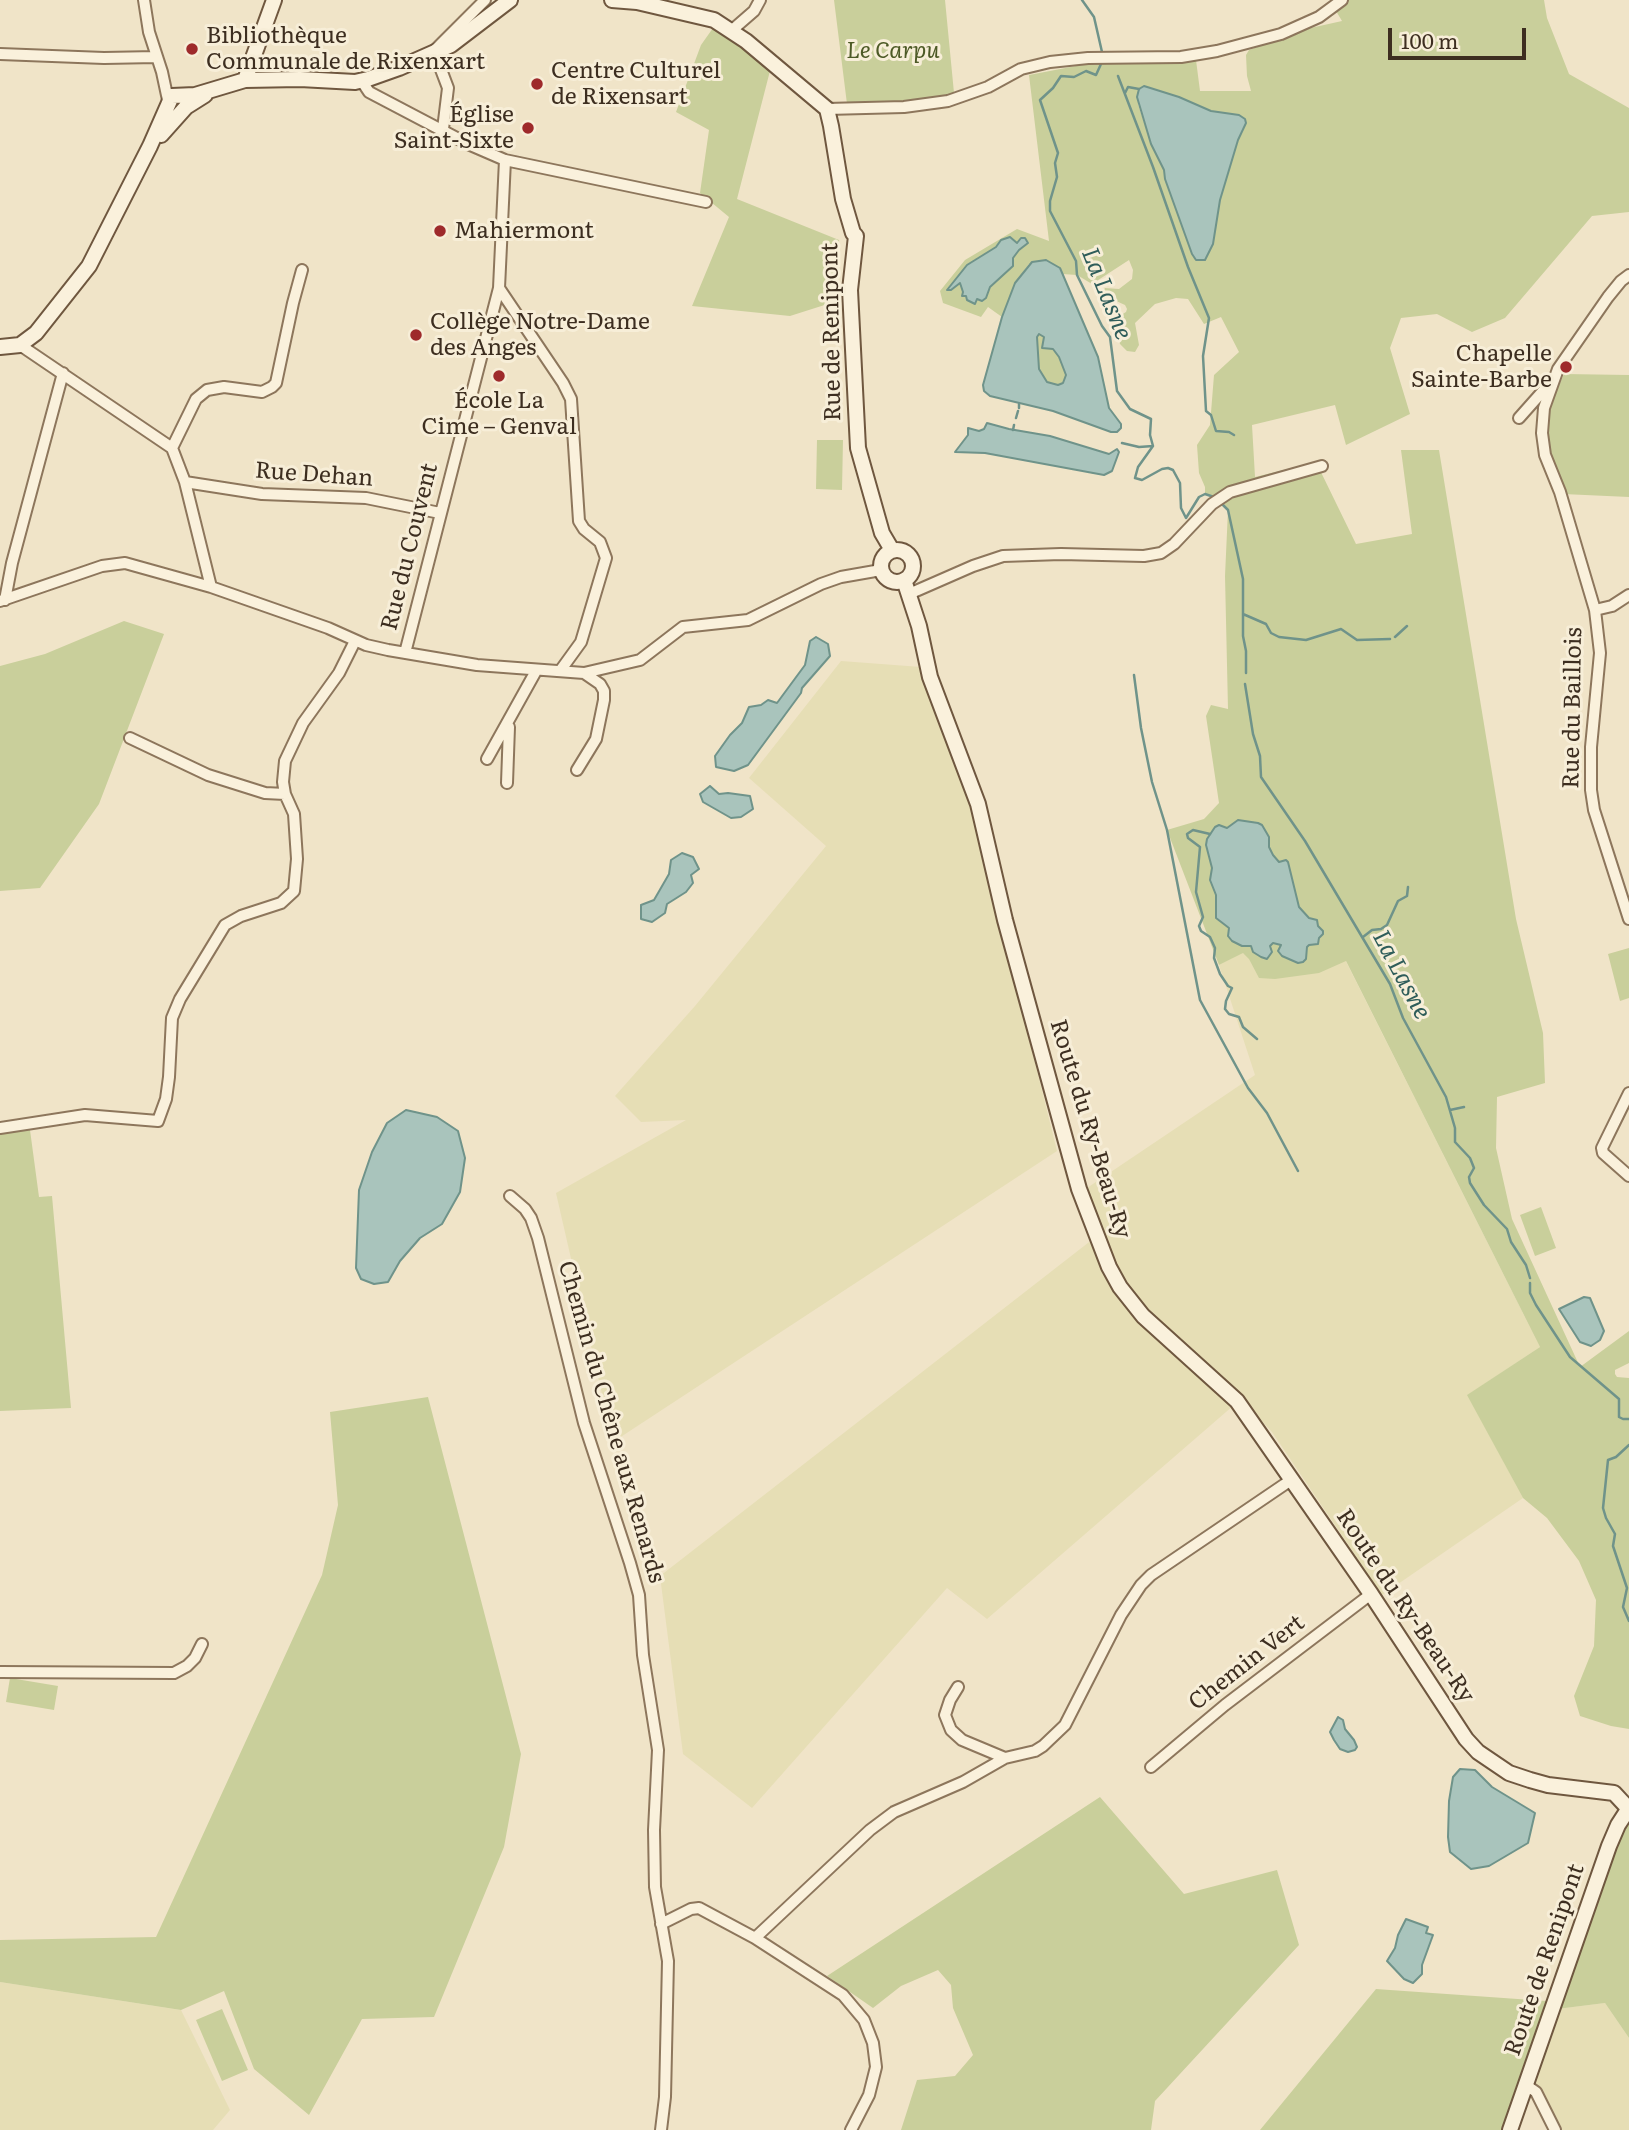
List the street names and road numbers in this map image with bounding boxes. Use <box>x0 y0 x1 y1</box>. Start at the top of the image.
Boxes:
street label: Rue de Renipont <box>817 242 847 422</box>
street label: Rue Dehan <box>254 457 374 493</box>
street label: Rue du Couvent <box>376 460 444 634</box>
street label: Rue du Baillois <box>1558 627 1588 789</box>
street label: Route du Ry-Beau-Ry <box>1044 1016 1136 1242</box>
street label: Chemin du Chêne aux Renards <box>552 1258 670 1586</box>
street label: Route du Ry-Beau-Ry <box>1330 1504 1480 1708</box>
street label: Chemin Vert <box>1184 1609 1310 1717</box>
street label: Route de Renipont <box>1499 1860 1591 2060</box>

